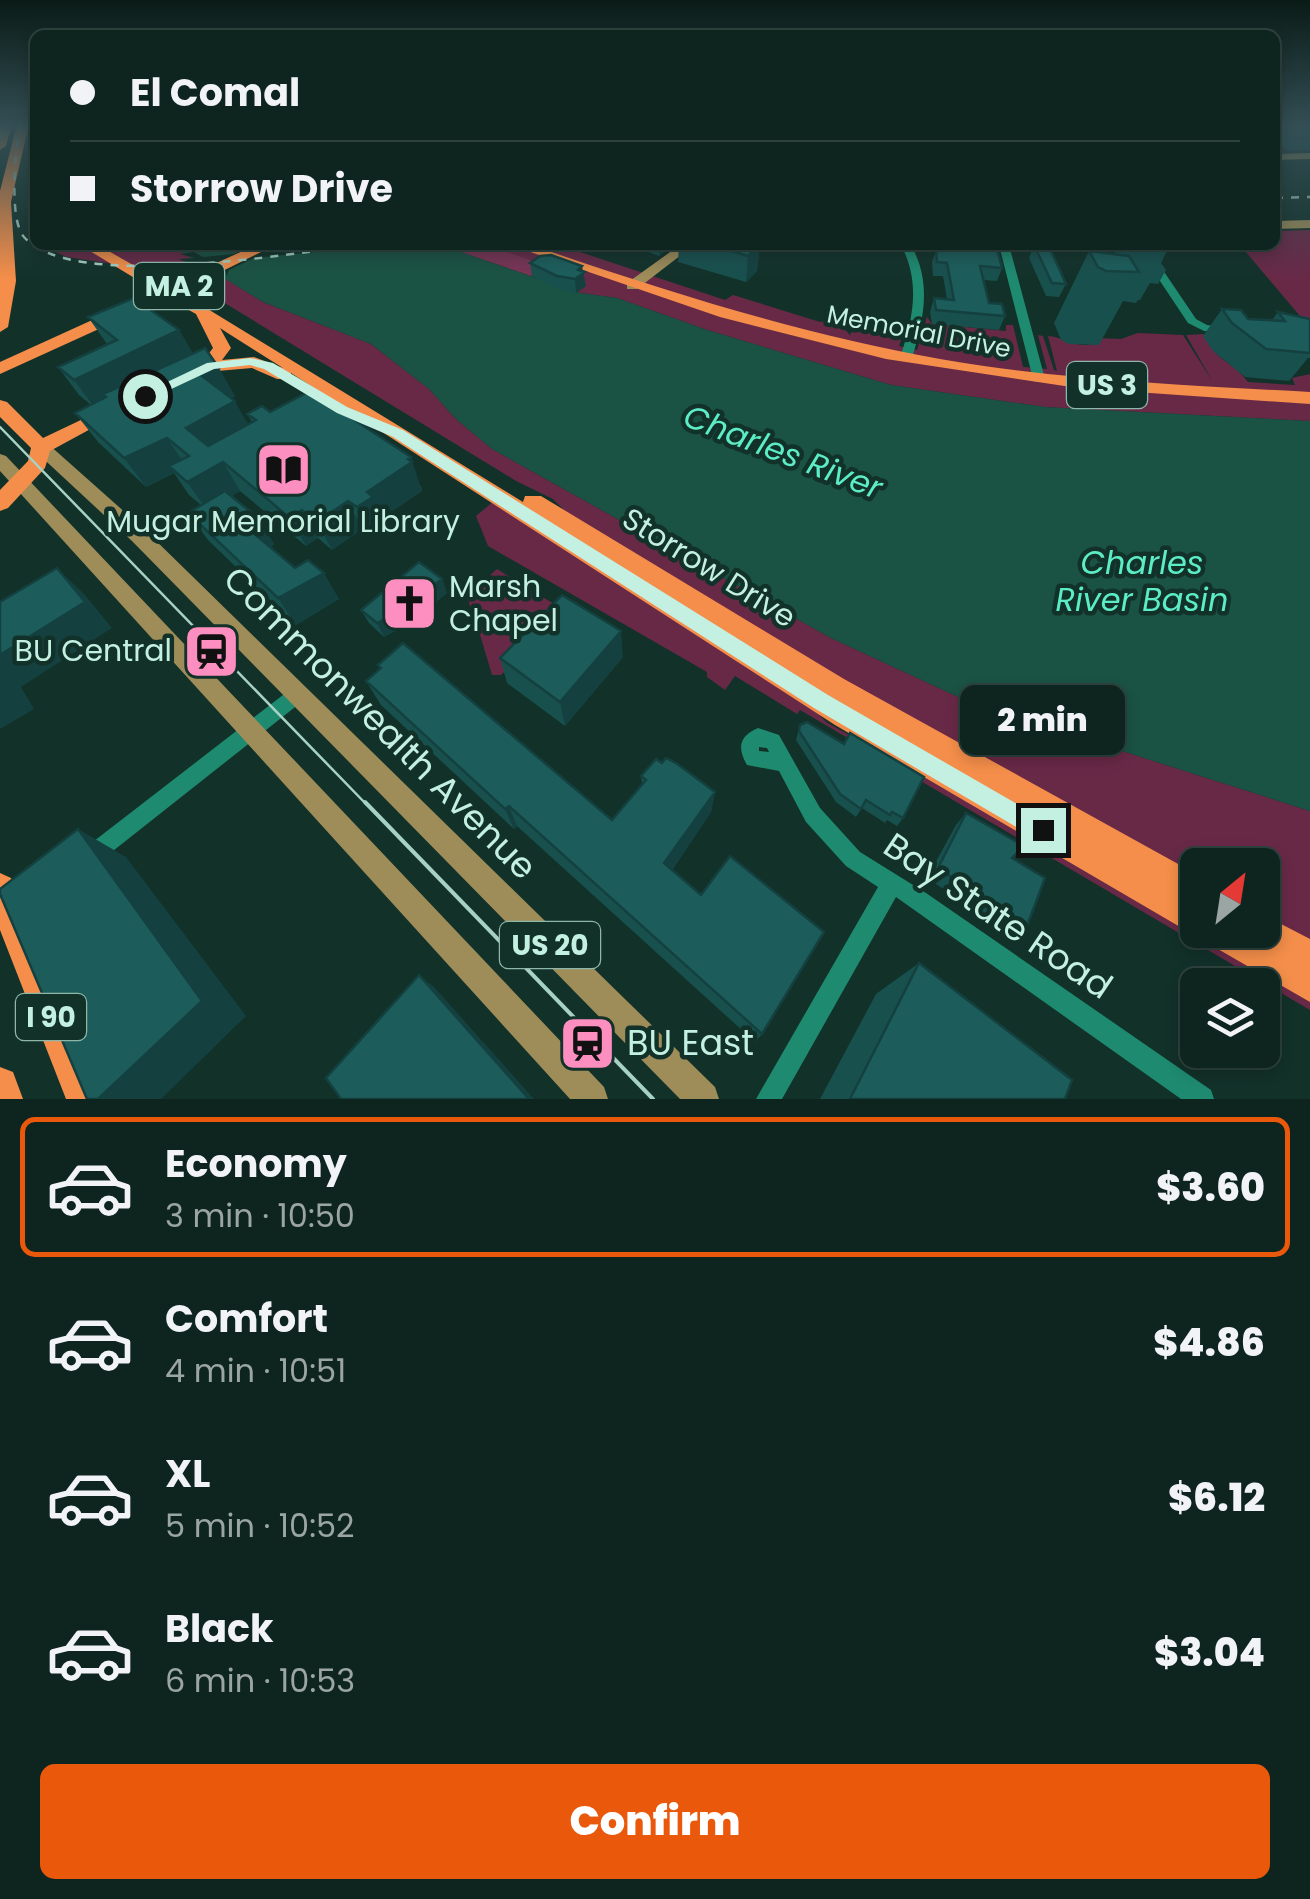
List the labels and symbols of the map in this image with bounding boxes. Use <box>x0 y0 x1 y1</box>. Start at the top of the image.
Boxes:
road number: MA 2 <box>134 263 224 309</box>
street label: Memorial Drive <box>824 297 1014 366</box>
road number: US 3 <box>1067 362 1147 408</box>
route start <box>123 374 168 419</box>
water label: Charles River <box>677 393 890 511</box>
library icon: Mugar Memorial Library <box>253 440 313 500</box>
street label: Storrow Drive <box>614 497 804 638</box>
place label: Mugar Memorial Library <box>106 500 460 543</box>
water label: Charles River Basin <box>1056 540 1228 622</box>
street label: Commonwealth Avenue <box>213 555 548 890</box>
place label: Marsh Chapel <box>449 565 558 642</box>
church icon: Marsh Chapel <box>380 574 440 634</box>
station icon: BU Central <box>181 621 241 681</box>
place label: BU Central <box>15 629 172 672</box>
callout: 2 min <box>960 685 1126 755</box>
route end <box>1021 808 1066 853</box>
street label: Bay State Road <box>874 821 1122 1010</box>
north arrow <box>1180 848 1280 948</box>
road number: US 20 <box>500 922 600 968</box>
road number: I 90 <box>16 994 86 1040</box>
station icon: BU East <box>558 1013 618 1073</box>
place label: BU East <box>627 1018 754 1067</box>

